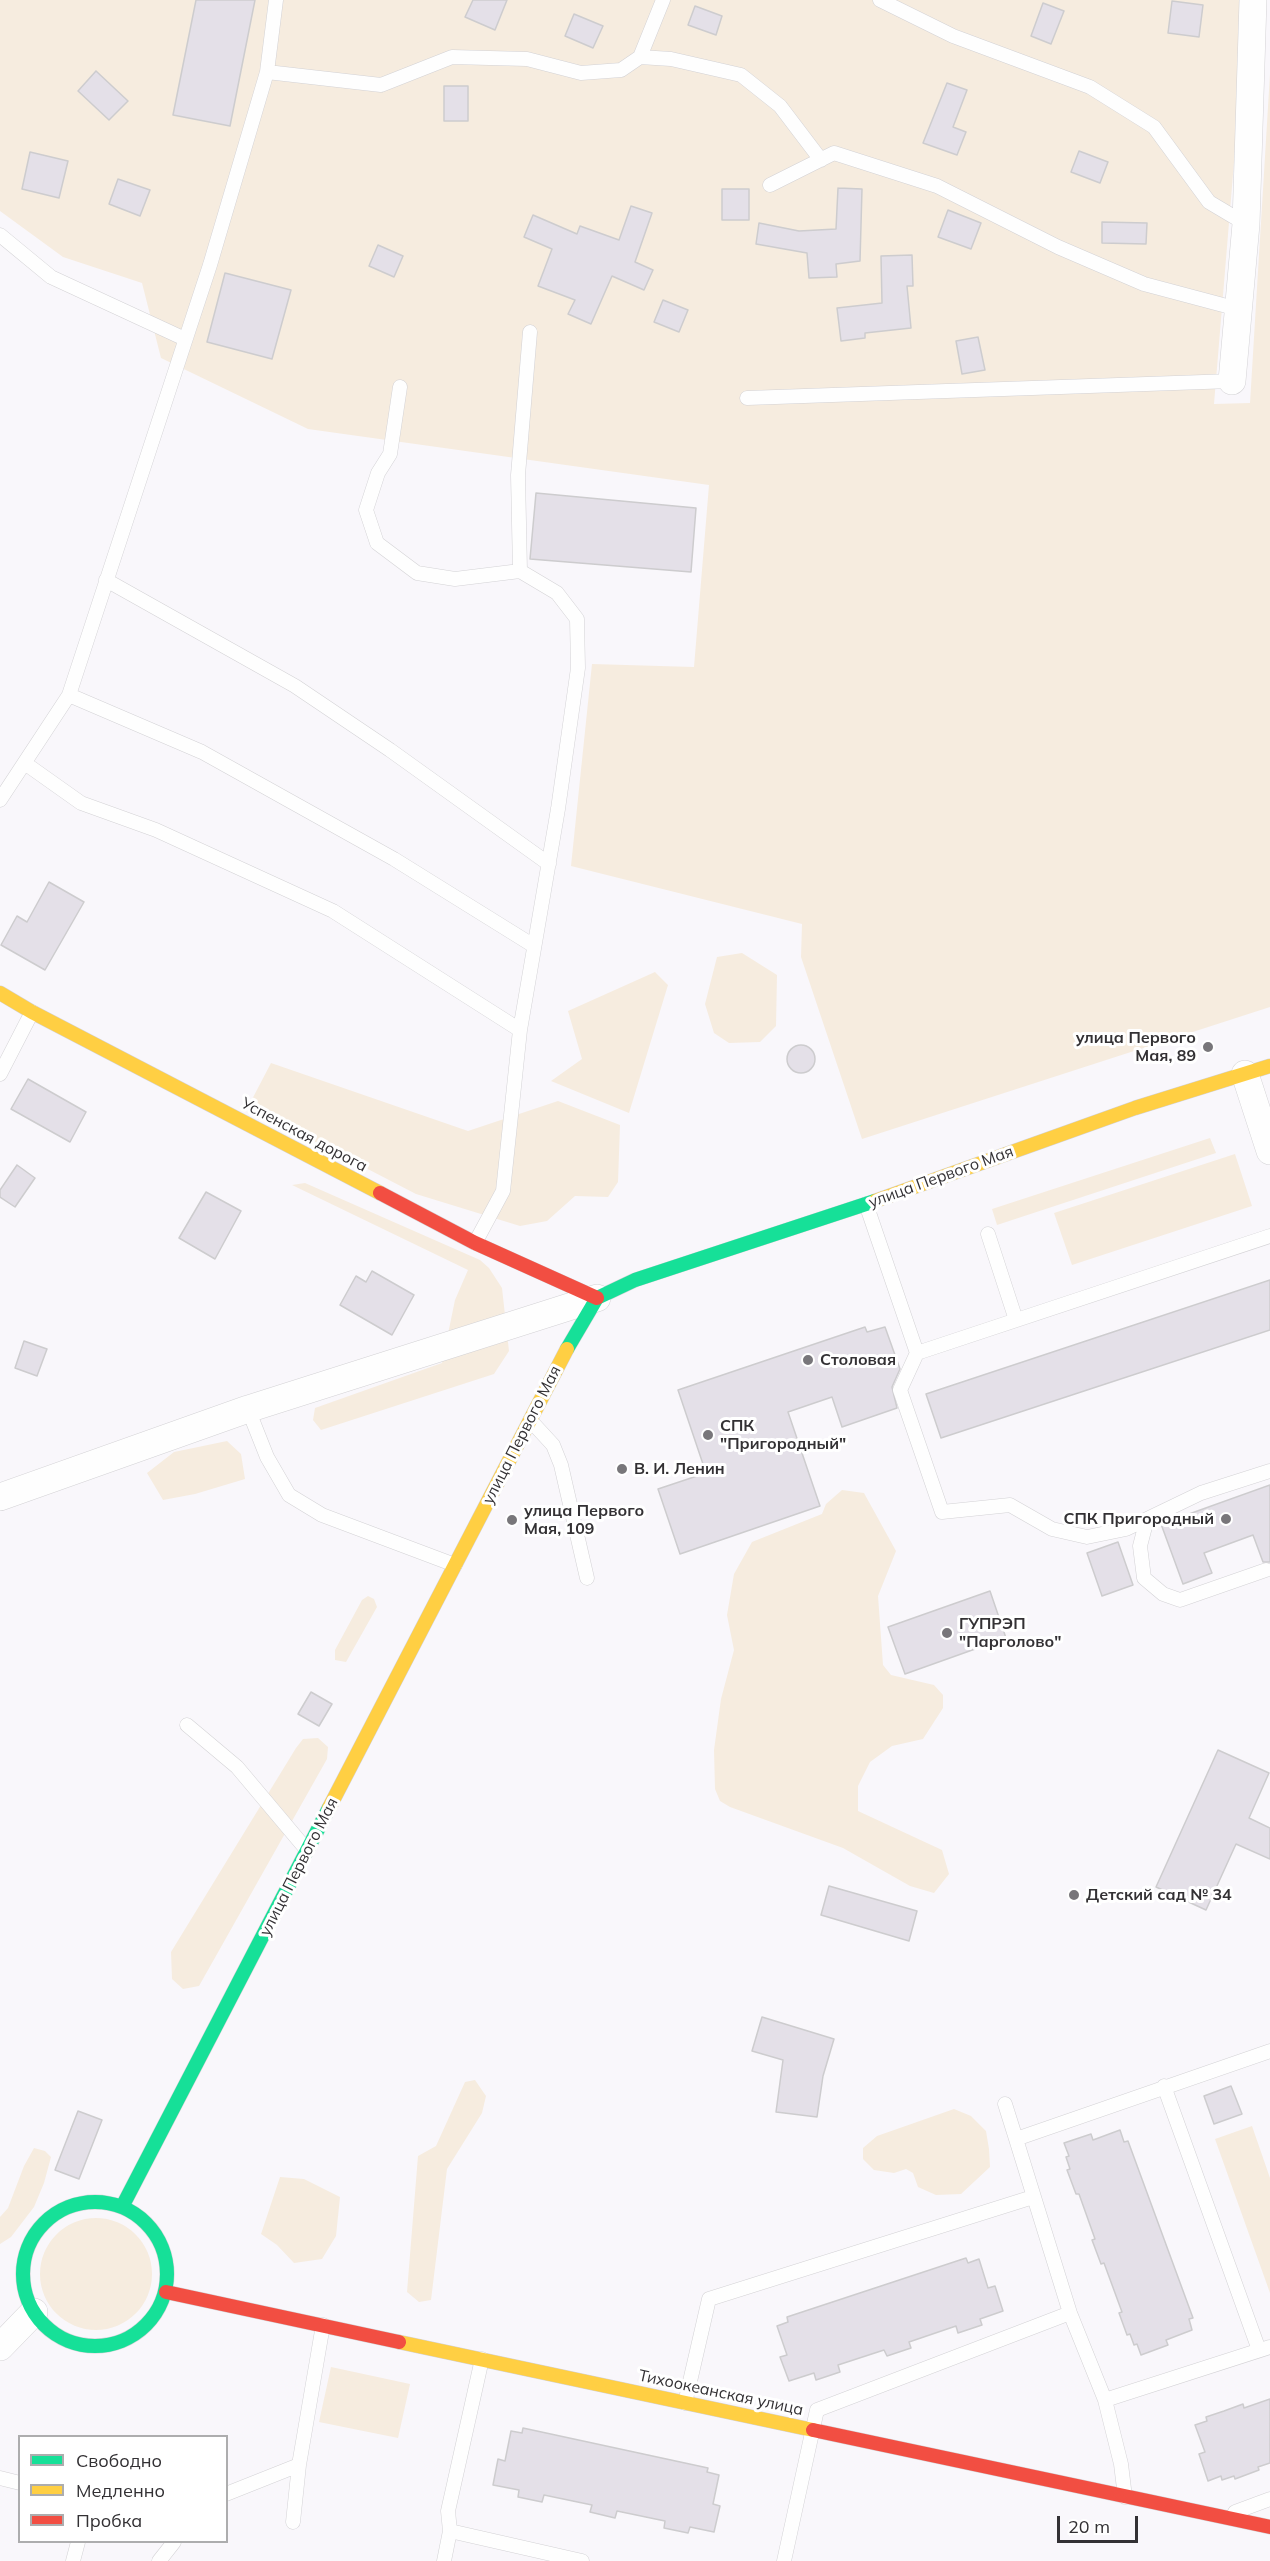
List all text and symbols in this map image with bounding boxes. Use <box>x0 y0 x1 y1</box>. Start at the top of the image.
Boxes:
place label: улица Первого Мая, 89 <box>1076 1028 1196 1066</box>
marker: улица Первого Мая, 89 <box>1201 1040 1215 1054</box>
street label: Успенская дорога <box>238 1094 370 1176</box>
street label: улица Первого Мая <box>866 1142 1016 1212</box>
place label: Столовая <box>820 1350 896 1370</box>
marker: Столовая <box>801 1353 815 1367</box>
street label: улица Первого Мая <box>479 1363 565 1507</box>
place label: СПК "Пригородный" <box>720 1416 846 1454</box>
marker: СПК "Пригородный" <box>701 1428 715 1442</box>
place label: В. И. Ленин <box>634 1459 725 1479</box>
marker: В. И. Ленин <box>615 1462 629 1476</box>
place label: улица Первого Мая, 109 <box>524 1501 644 1539</box>
place label: СПК Пригородный <box>1063 1509 1214 1529</box>
marker: СПК Пригородный <box>1219 1512 1233 1526</box>
marker: улица Первого Мая, 109 <box>505 1513 519 1527</box>
place label: ГУПРЭП "Парголово" <box>959 1614 1061 1652</box>
marker: ГУПРЭП "Парголово" <box>940 1626 954 1640</box>
street label: улица Первого Мая <box>256 1795 342 1939</box>
place label: Детский сад № 34 <box>1086 1885 1232 1905</box>
marker: Детский сад № 34 <box>1067 1888 1081 1902</box>
street label: Тихоокеанская улица <box>637 2366 805 2420</box>
legend <box>18 2435 228 2543</box>
text: Свободно <box>76 2449 162 2472</box>
text: Медленно <box>76 2479 165 2502</box>
scale bar <box>1060 2504 1141 2542</box>
text: Пробка <box>76 2509 142 2532</box>
text: 20 m <box>1068 2515 1110 2538</box>

